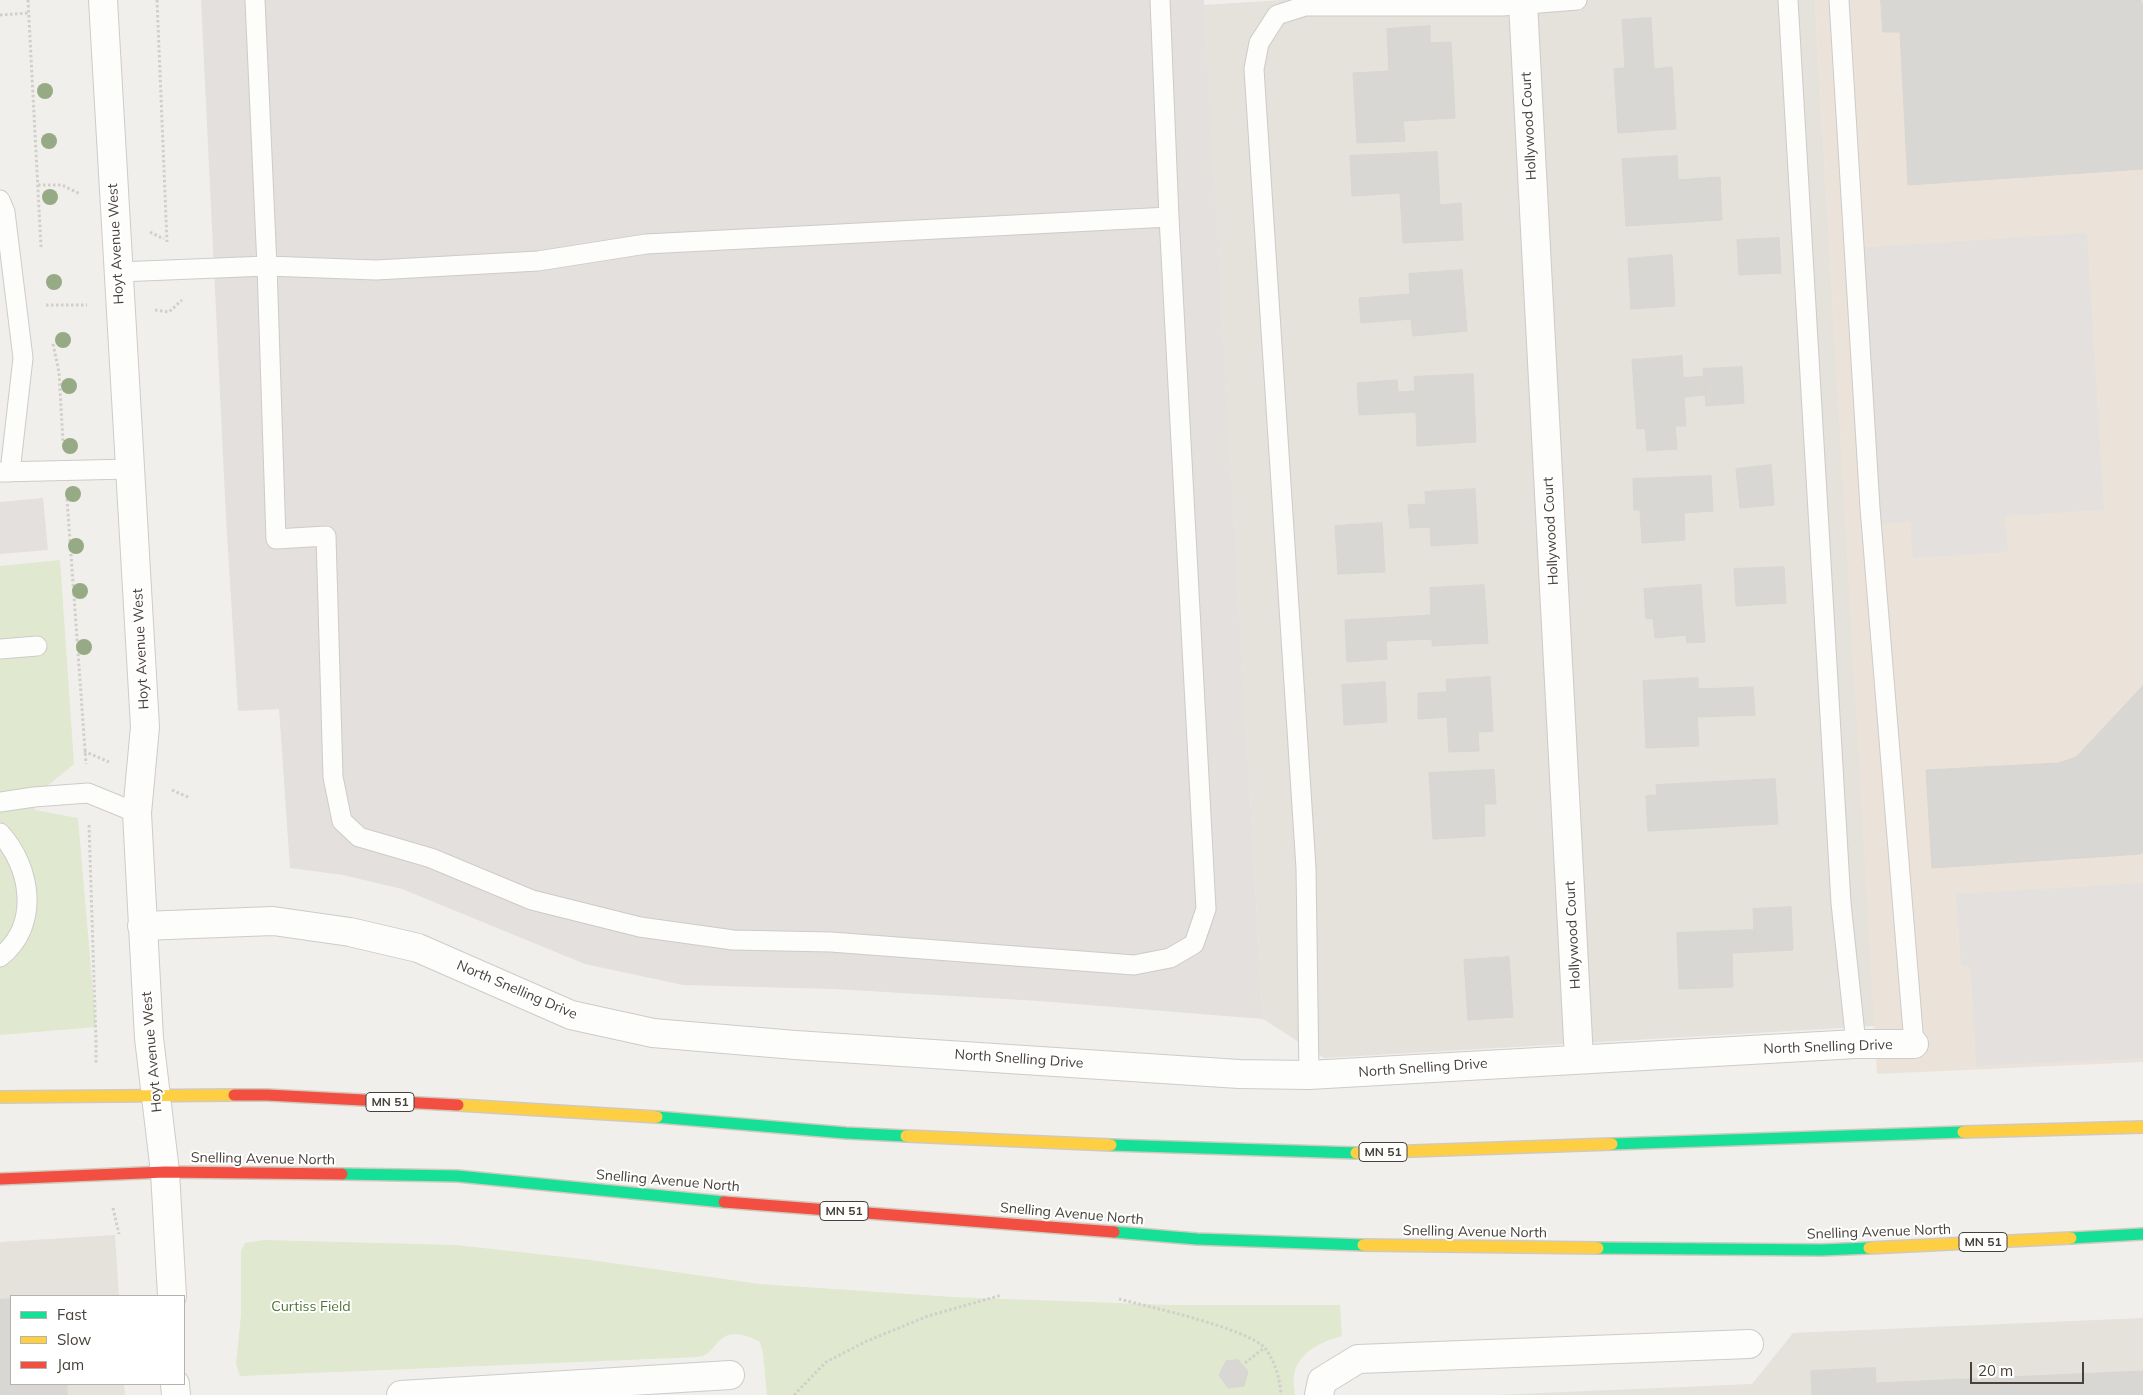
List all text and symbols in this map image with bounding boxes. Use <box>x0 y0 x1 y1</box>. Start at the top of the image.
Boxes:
street label: Hollywood Court <box>1518 71 1540 181</box>
street label: Hoyt Avenue West <box>104 183 128 305</box>
street label: Hollywood Court <box>1540 476 1562 586</box>
street label: Hoyt Avenue West <box>129 588 153 710</box>
street label: Hollywood Court <box>1562 880 1584 990</box>
street label: North Snelling Drive <box>454 957 580 1023</box>
street label: Hoyt Avenue West <box>138 991 166 1113</box>
street label: North Snelling Drive <box>1763 1036 1893 1058</box>
street label: North Snelling Drive <box>954 1046 1084 1072</box>
street label: North Snelling Drive <box>1358 1055 1488 1081</box>
road number: MN 51 <box>366 1092 414 1112</box>
road number: MN 51 <box>1359 1142 1407 1162</box>
street label: Snelling Avenue North <box>191 1149 335 1169</box>
street label: Snelling Avenue North <box>595 1166 741 1196</box>
street label: Snelling Avenue North <box>999 1199 1145 1229</box>
road number: MN 51 <box>820 1202 868 1220</box>
street label: Snelling Avenue North <box>1807 1221 1951 1243</box>
street label: Snelling Avenue North <box>1403 1222 1547 1242</box>
road number: MN 51 <box>1959 1232 2007 1252</box>
legend <box>10 1295 185 1385</box>
park label: Curtiss Field <box>271 1299 351 1315</box>
text: Fast <box>57 1305 87 1324</box>
text: Slow <box>57 1330 91 1349</box>
scale bar <box>1973 1352 2087 1384</box>
text: Jam <box>57 1355 84 1374</box>
text: 20 m <box>1978 1361 2013 1380</box>

